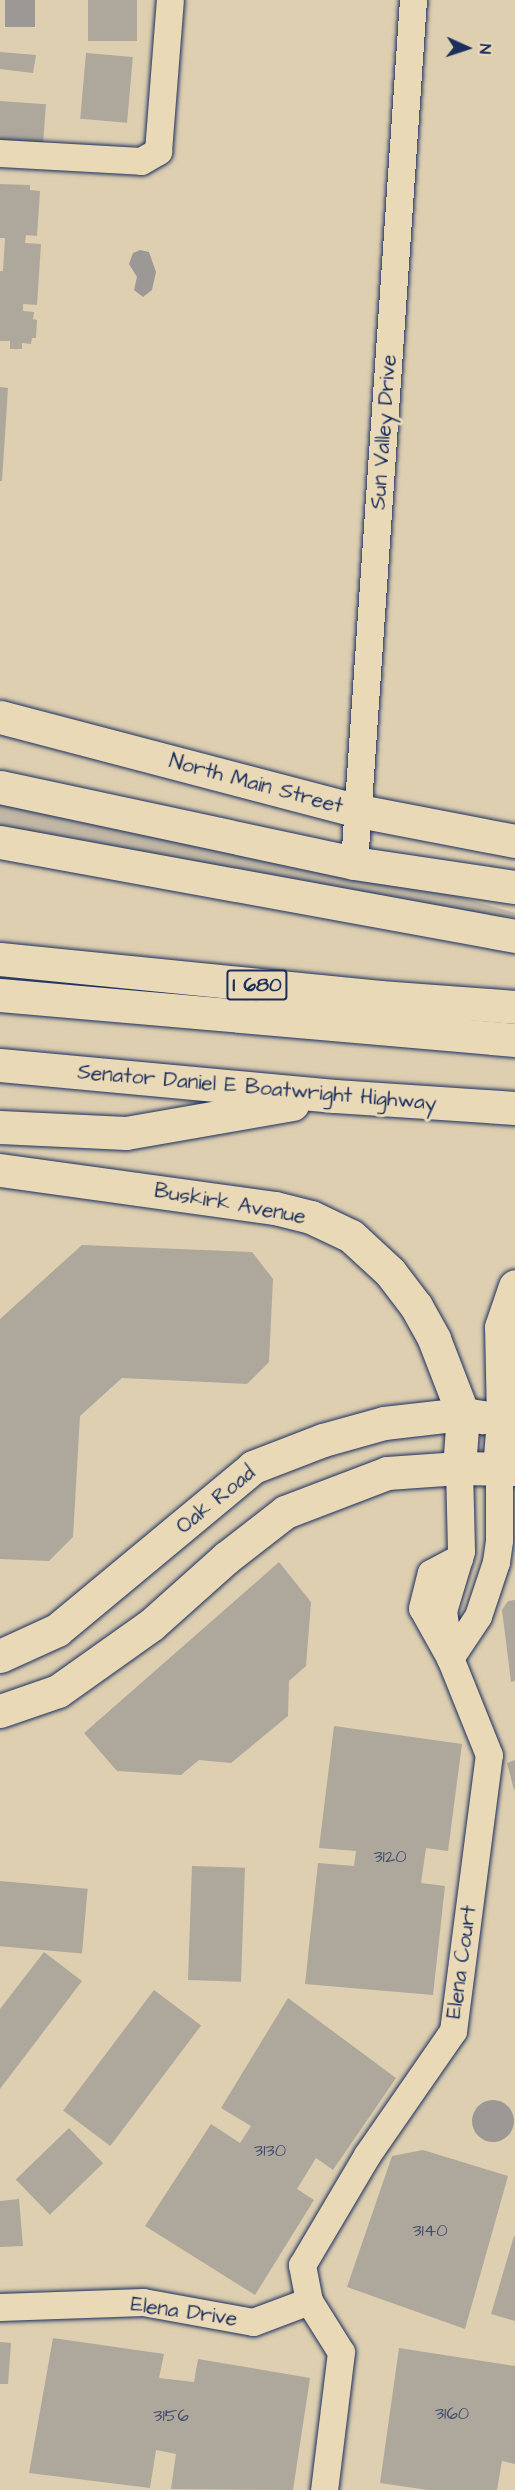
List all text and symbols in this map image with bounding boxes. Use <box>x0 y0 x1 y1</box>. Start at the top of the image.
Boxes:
north arrow <box>437 18 497 78</box>
text: N <box>474 43 496 55</box>
street label: Sun Valley Drive <box>366 354 402 510</box>
street label: North Main Street <box>166 749 346 819</box>
road number: I 680 <box>226 968 288 1002</box>
street label: Senator Daniel E Boatwright Highway <box>76 1060 438 1116</box>
street label: Buskirk Avenue <box>152 1178 308 1230</box>
street label: Oak Road <box>171 1461 261 1539</box>
house number: 3120 <box>373 1846 407 1868</box>
street label: Elena Court <box>442 1904 482 2020</box>
house number: 3130 <box>254 2140 286 2162</box>
house number: 3140 <box>412 2220 448 2242</box>
street label: Elena Drive <box>129 2292 239 2332</box>
house number: 3160 <box>435 2403 469 2425</box>
house number: 3156 <box>153 2405 189 2427</box>

